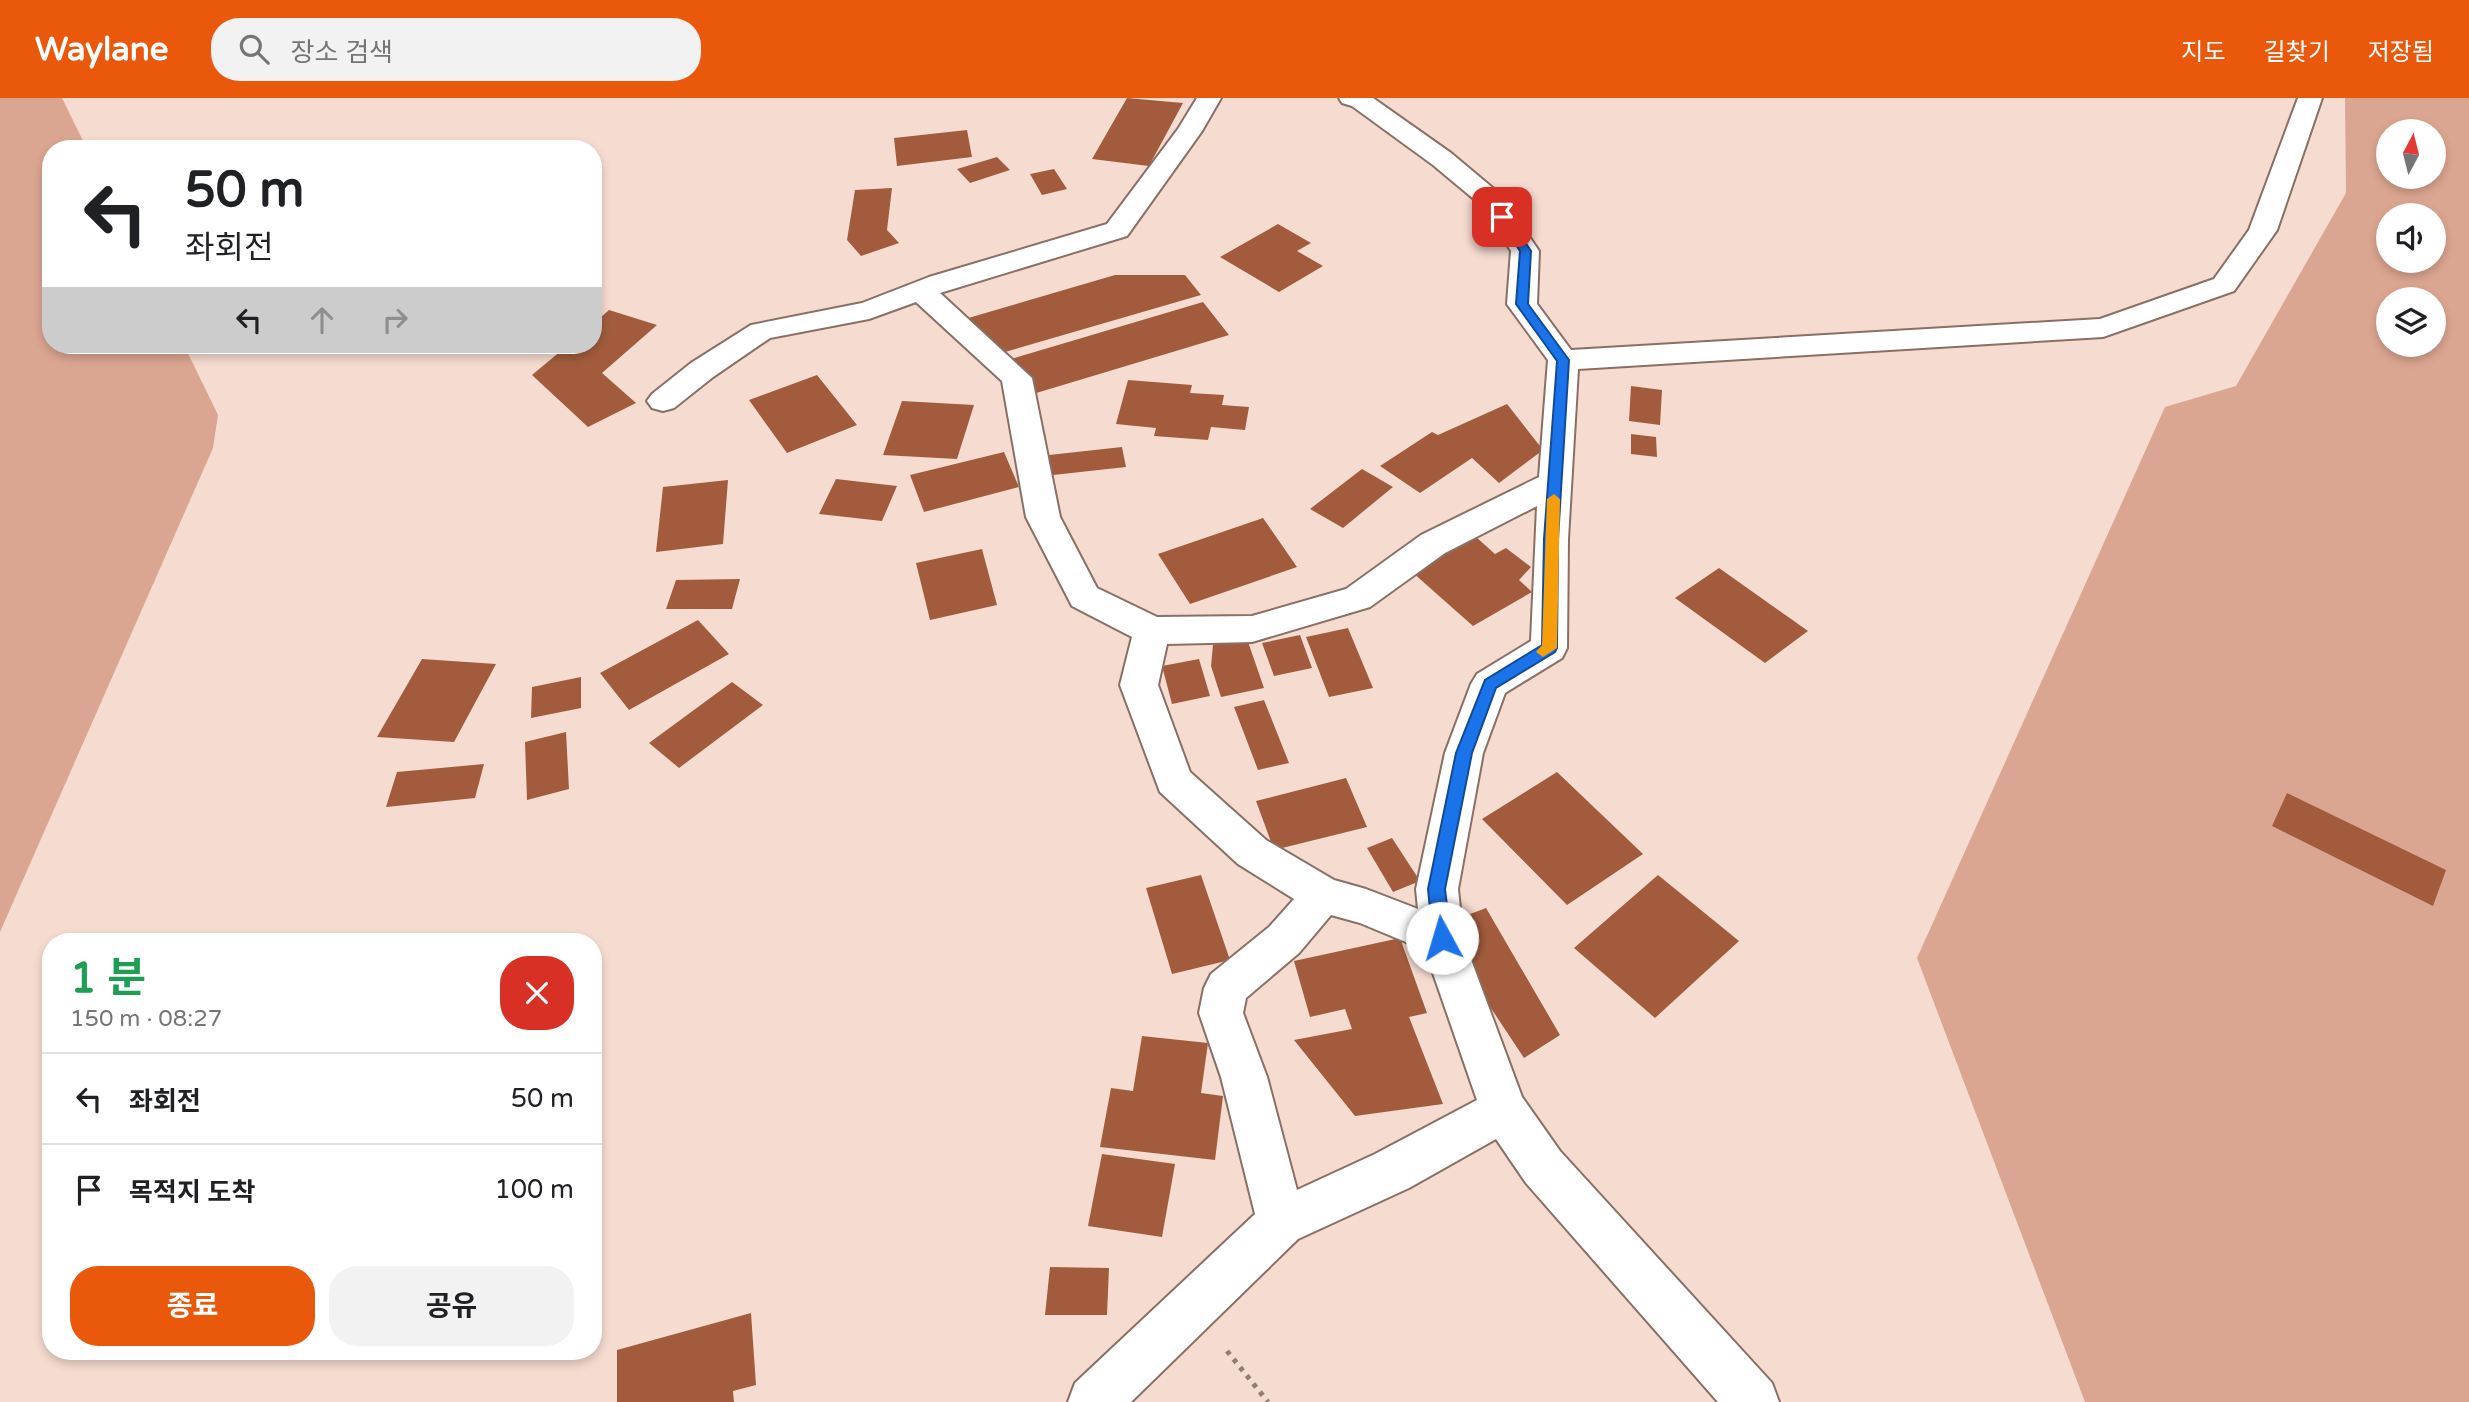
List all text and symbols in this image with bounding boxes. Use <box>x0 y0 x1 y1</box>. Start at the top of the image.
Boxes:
search box <box>211 18 701 81</box>
text: Waylane <box>35 30 169 69</box>
icon: search <box>235 30 273 68</box>
text: 장소 검색 <box>291 37 393 68</box>
text: 지도 <box>2181 38 2226 67</box>
text: 길찾기 <box>2264 38 2330 67</box>
text: 저장됨 <box>2368 38 2434 67</box>
north arrow <box>2376 119 2446 189</box>
map controls <box>2376 119 2446 357</box>
text: 50 m <box>185 161 304 220</box>
icon: left <box>70 168 161 259</box>
pin <box>1472 187 1532 247</box>
icon: arrive <box>1483 198 1521 236</box>
button: sound <box>2376 203 2446 273</box>
text: 좌회전 <box>185 229 273 267</box>
button: layers <box>2376 287 2446 357</box>
icon: left <box>230 301 268 339</box>
icon: ahead <box>303 301 341 339</box>
icon: right <box>376 301 414 339</box>
position arrow <box>1405 901 1479 975</box>
text: 1 분 <box>70 953 146 1004</box>
button: close <box>500 956 574 1030</box>
text: 150 m · 08:27 <box>70 1005 222 1033</box>
icon: left <box>70 1080 108 1118</box>
text: 50 m <box>511 1083 574 1114</box>
text: 좌회전 <box>129 1086 201 1117</box>
icon: arrive <box>70 1171 108 1209</box>
text: 100 m <box>494 1174 574 1205</box>
text: 목적지 도착 <box>129 1177 255 1208</box>
button: 종료 <box>70 1266 315 1346</box>
button: 공유 <box>329 1266 574 1346</box>

